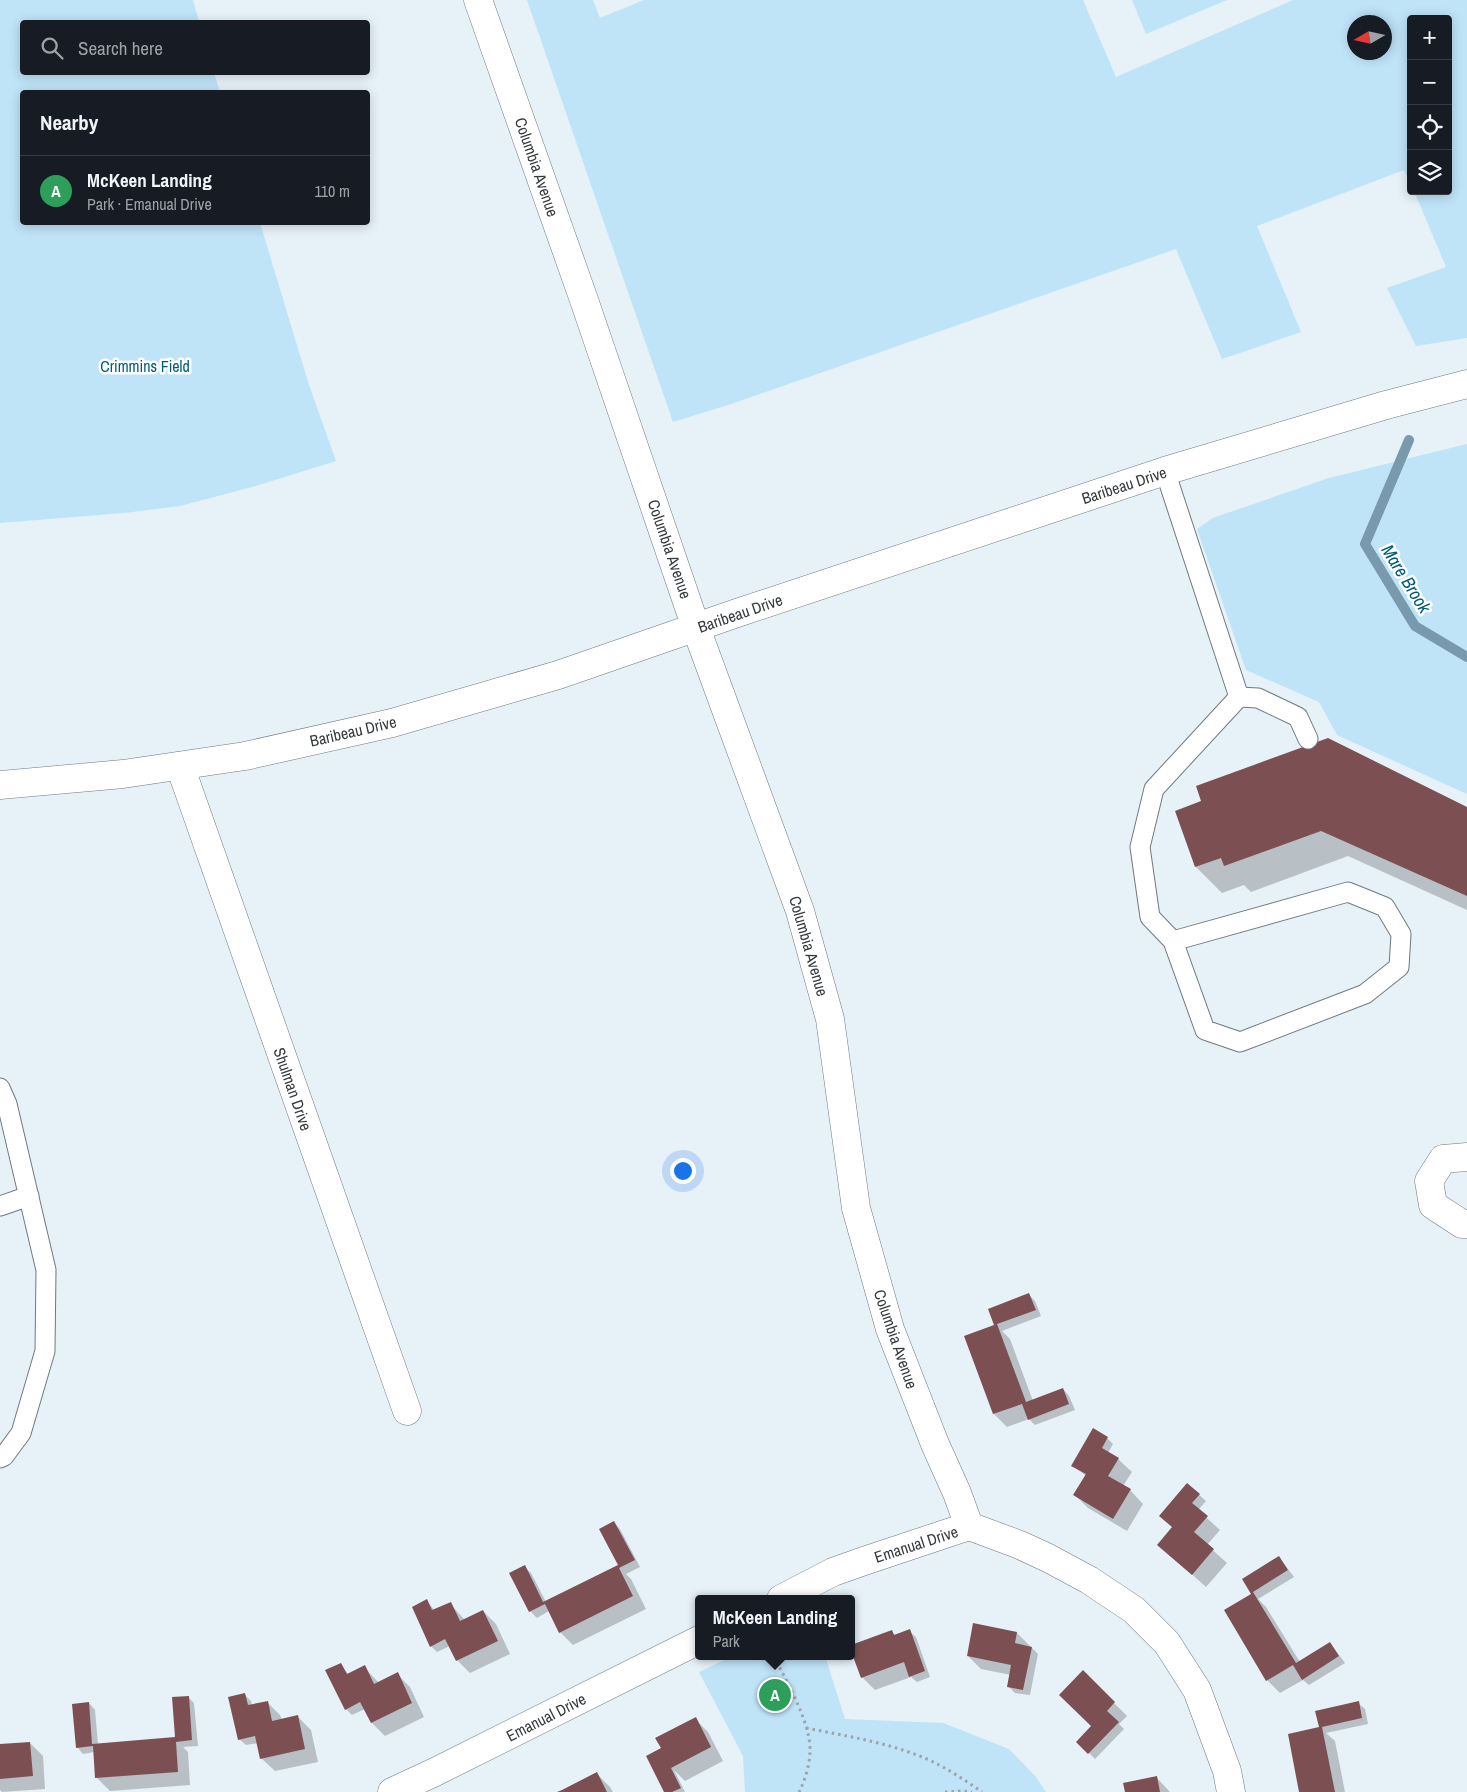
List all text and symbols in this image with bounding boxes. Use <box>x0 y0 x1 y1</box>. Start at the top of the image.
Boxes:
north arrow <box>1347 15 1392 60</box>
map controls <box>1407 15 1452 195</box>
button: + <box>1407 15 1452 60</box>
search box <box>20 20 370 75</box>
icon: search <box>38 34 66 62</box>
text: Search here <box>78 35 163 61</box>
button: − <box>1407 60 1452 105</box>
button: locate <box>1407 105 1452 150</box>
text: Nearby <box>40 108 98 137</box>
street label: Columbia Avenue <box>510 115 564 219</box>
button: layers <box>1407 150 1452 195</box>
text: McKeen Landing <box>87 167 212 193</box>
text: A <box>51 180 61 202</box>
text: 110 m <box>314 180 350 202</box>
text: Park · Emanual Drive <box>87 193 212 215</box>
park label: Crimmins Field <box>100 355 190 377</box>
street label: Baribeau Drive <box>1079 461 1169 509</box>
street label: Columbia Avenue <box>643 497 697 601</box>
water label: Mare Brook <box>1376 540 1438 618</box>
street label: Baribeau Drive <box>695 588 785 638</box>
street label: Baribeau Drive <box>308 710 398 752</box>
street label: Columbia Avenue <box>784 893 834 999</box>
street label: Shulman Drive <box>268 1044 318 1134</box>
your location <box>670 1158 696 1184</box>
street label: Columbia Avenue <box>869 1287 923 1391</box>
street label: Emanual Drive <box>871 1520 961 1568</box>
popup <box>695 1595 855 1660</box>
text: McKeen Landing <box>713 1604 837 1630</box>
text: Park <box>713 1630 740 1652</box>
pin: A <box>759 1676 791 1714</box>
street label: Emanual Drive <box>502 1687 590 1747</box>

